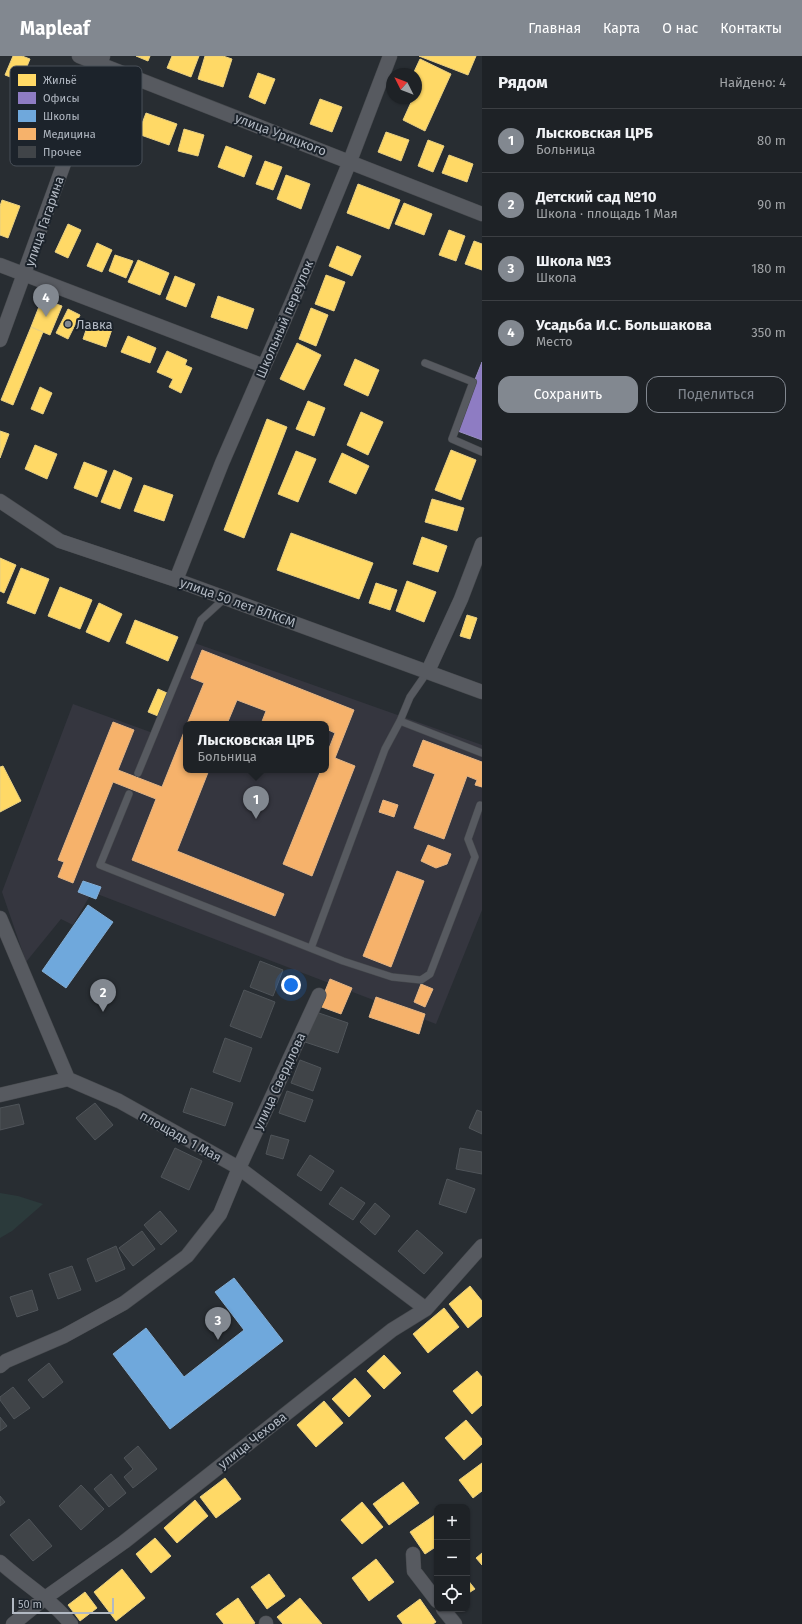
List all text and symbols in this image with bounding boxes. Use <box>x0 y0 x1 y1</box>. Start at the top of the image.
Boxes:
text: Mapleaf <box>20 17 90 40</box>
text: Главная <box>528 20 581 37</box>
text: Карта <box>603 20 640 37</box>
text: О нас <box>662 20 698 37</box>
text: Контакты <box>720 20 782 37</box>
legend <box>10 66 142 166</box>
north arrow <box>386 68 422 104</box>
text: Рядом <box>498 72 548 93</box>
text: Жильё <box>43 74 77 87</box>
text: Найдено: 4 <box>719 75 786 90</box>
text: Офисы <box>43 92 80 105</box>
text: Школы <box>43 110 80 123</box>
street label: улица Урицкого <box>233 110 329 159</box>
text: Лысковская ЦРБ <box>536 124 653 142</box>
text: Медицина <box>43 128 96 141</box>
text: 1 <box>508 133 514 148</box>
text: 80 m <box>757 133 786 148</box>
text: Больница <box>536 142 595 157</box>
text: Прочее <box>43 146 81 159</box>
street label: улица Гагарина <box>22 174 67 268</box>
text: Детский сад №10 <box>536 188 657 206</box>
text: 2 <box>508 197 514 212</box>
text: 90 m <box>757 197 786 212</box>
text: Школа · площадь 1 Мая <box>536 206 678 221</box>
text: Школа №3 <box>536 252 611 270</box>
street label: Школьный переулок <box>253 258 316 380</box>
text: 3 <box>508 261 514 276</box>
text: 180 m <box>751 261 786 276</box>
text: Школа <box>536 270 577 285</box>
pin: 4 <box>33 284 59 317</box>
text: Усадьба И.С. Большакова <box>536 316 712 334</box>
place label: Лавка <box>76 317 113 332</box>
marker: Лавка <box>63 319 73 329</box>
text: 4 <box>507 325 515 340</box>
text: 350 m <box>751 325 786 340</box>
text: Место <box>536 334 573 349</box>
button: Сохранить <box>498 376 638 413</box>
button: Поделиться <box>646 376 786 413</box>
street label: улица 50 лет ВЛКСМ <box>178 575 298 630</box>
popup <box>183 721 329 773</box>
text: Лысковская ЦРБ <box>198 731 315 749</box>
text: Больница <box>198 749 257 764</box>
pin: 1 <box>243 786 269 819</box>
your location <box>281 975 301 995</box>
pin: 2 <box>90 979 116 1012</box>
street label: улица Свердлова <box>250 1030 309 1132</box>
street label: площадь 1 Мая <box>137 1108 224 1165</box>
pin: 3 <box>205 1307 231 1340</box>
street label: улица Чехова <box>215 1409 289 1472</box>
map controls <box>434 1504 470 1612</box>
button: + <box>434 1504 470 1540</box>
button: − <box>434 1540 470 1576</box>
button: locate <box>434 1576 470 1612</box>
scale bar <box>12 1596 114 1615</box>
text: 50 m <box>18 1598 42 1611</box>

